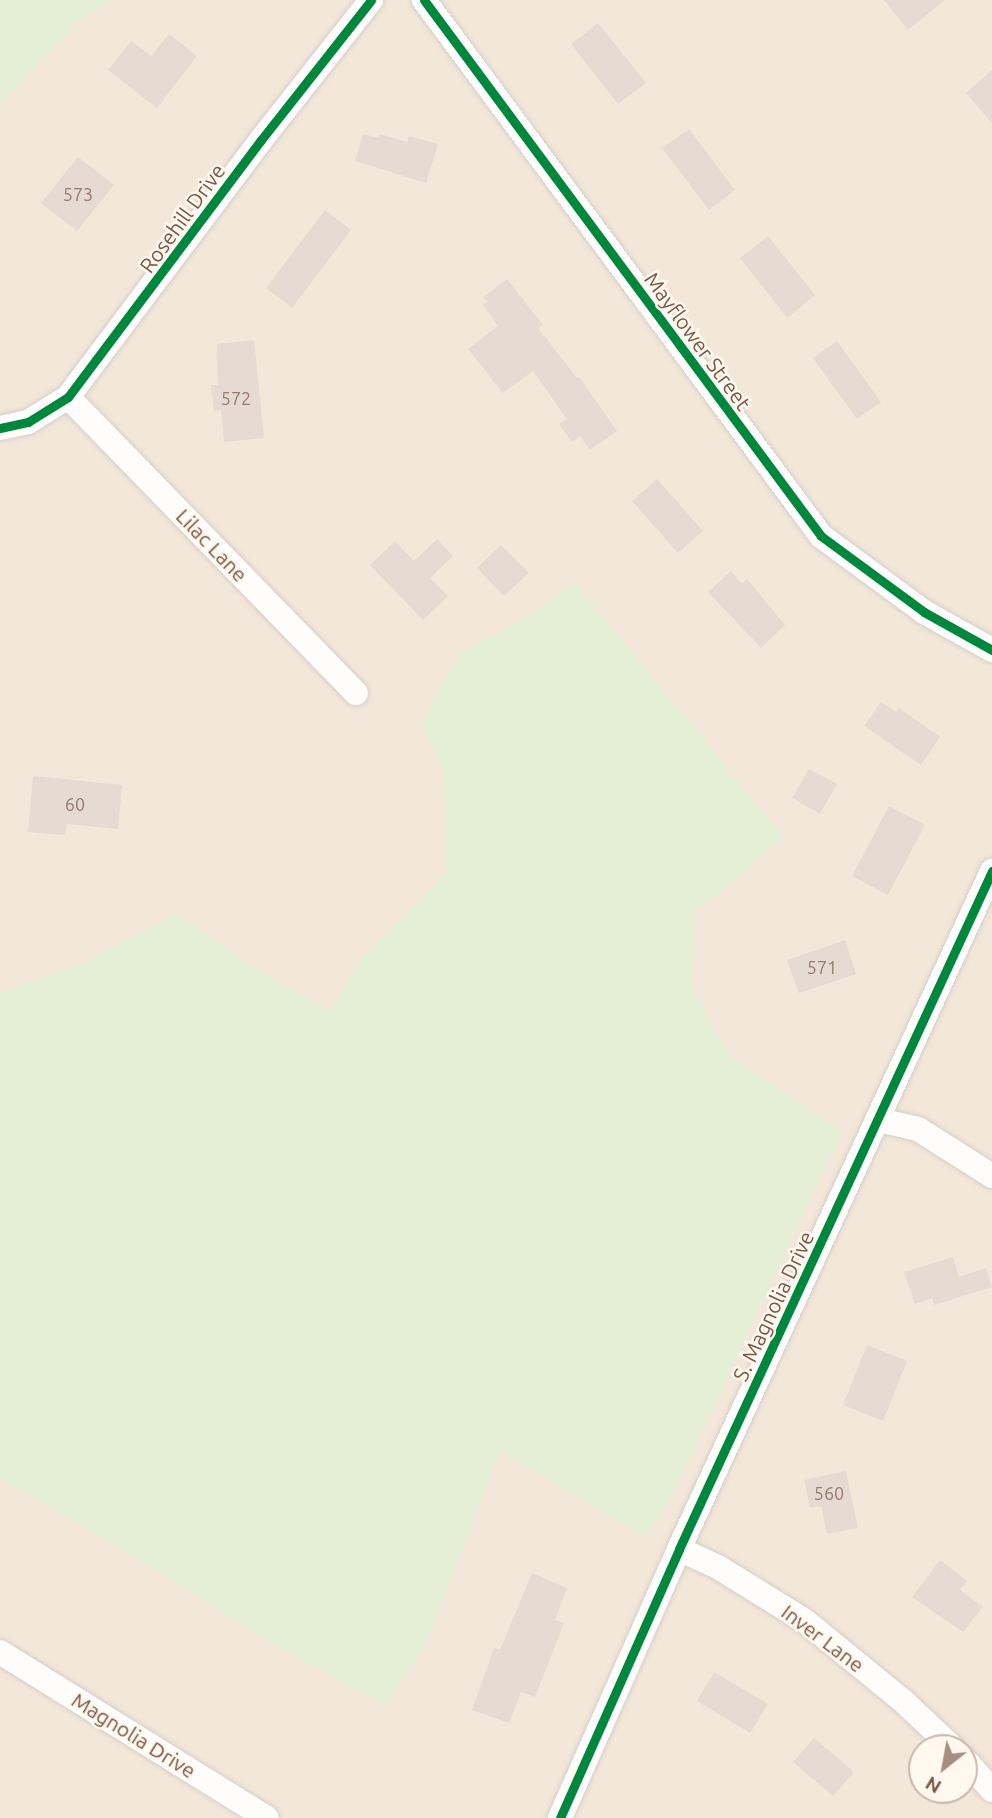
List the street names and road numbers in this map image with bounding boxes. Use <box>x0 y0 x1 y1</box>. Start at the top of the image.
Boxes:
street label: Rosehill Drive <box>134 159 230 277</box>
street label: Mayflower Street <box>640 267 756 415</box>
street label: Lilac Lane <box>171 503 253 587</box>
street label: S. Magnolia Drive <box>727 1227 819 1385</box>
street label: Inver Lane <box>777 1599 869 1677</box>
street label: Magnolia Drive <box>67 1687 201 1783</box>

